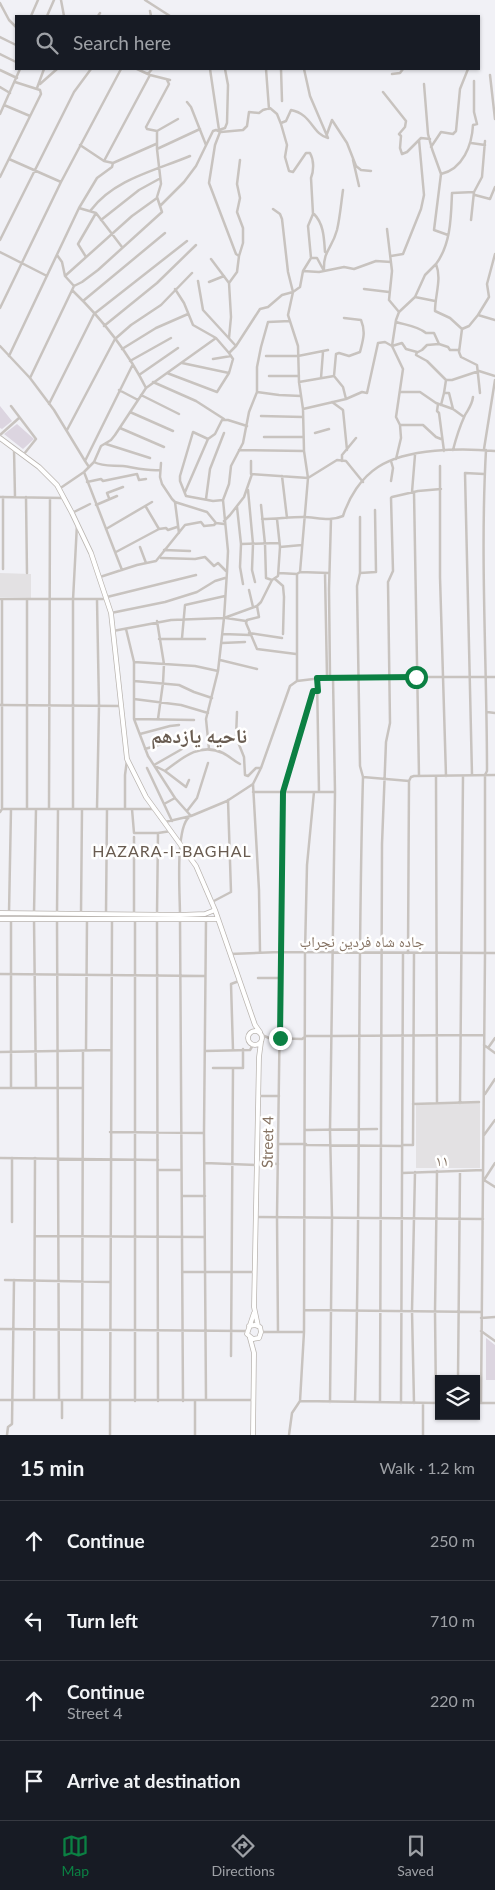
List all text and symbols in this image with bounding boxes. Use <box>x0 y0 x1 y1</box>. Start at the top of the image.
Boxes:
search box <box>15 15 480 70</box>
icon: search <box>33 29 61 57</box>
text: Search here <box>73 31 171 54</box>
route start <box>405 666 428 689</box>
district label: ناحیه یازدهم <box>151 723 247 750</box>
district label: HAZARA-I-BAGHAL <box>92 841 252 860</box>
street label: جاده شاه فردین نجراب <box>300 932 425 952</box>
route end <box>269 1027 292 1050</box>
street label: Street 4 <box>258 1116 276 1168</box>
street label: ۱۱ <box>435 1151 449 1169</box>
map controls <box>435 1375 480 1420</box>
button: layers <box>435 1375 480 1420</box>
text: 15 min <box>20 1455 84 1480</box>
text: Walk · 1.2 km <box>379 1458 475 1477</box>
icon: ahead <box>20 1527 48 1555</box>
text: Continue <box>67 1529 145 1552</box>
text: 250 m <box>430 1531 475 1550</box>
icon: left <box>20 1607 48 1635</box>
text: Turn left <box>67 1609 138 1632</box>
text: 710 m <box>430 1611 475 1630</box>
text: Continue <box>67 1680 145 1703</box>
icon: ahead <box>20 1687 48 1715</box>
text: 220 m <box>430 1691 475 1710</box>
text: Street 4 <box>67 1703 123 1722</box>
icon: arrive <box>20 1767 48 1795</box>
text: Arrive at destination <box>67 1769 240 1792</box>
tab: Map <box>61 1832 89 1879</box>
tab: Directions <box>212 1832 275 1879</box>
tab: Saved <box>397 1832 434 1879</box>

